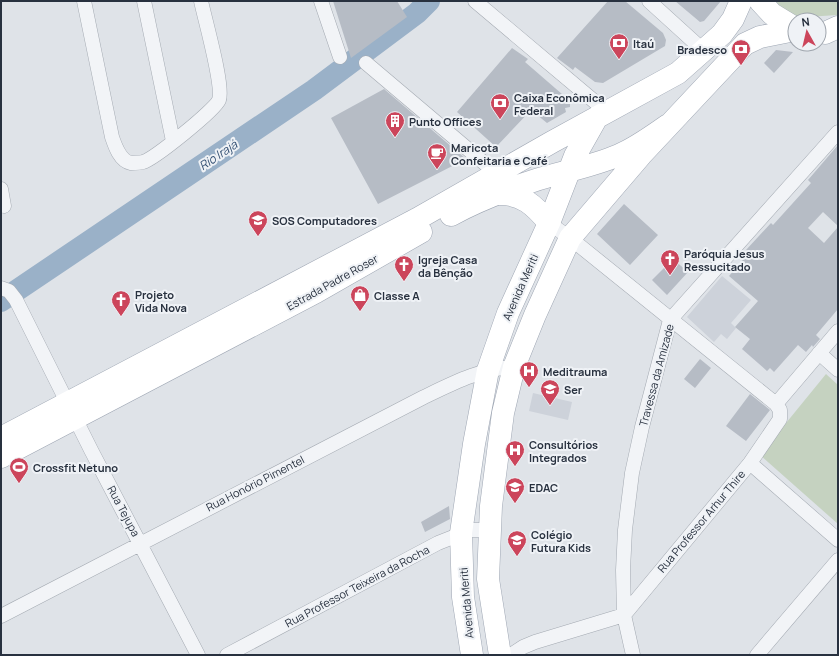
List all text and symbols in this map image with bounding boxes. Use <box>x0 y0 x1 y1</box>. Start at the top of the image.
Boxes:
north arrow <box>787 12 827 52</box>
text: N <box>801 14 811 30</box>
bank icon: Itaú <box>608 32 630 60</box>
place label: Itaú <box>633 36 654 51</box>
bank icon: Bradesco <box>730 38 752 66</box>
place label: Bradesco <box>677 42 727 57</box>
place label: Caixa Econômica Federal <box>514 90 605 118</box>
bank icon: Caixa Econômica Federal <box>489 92 511 120</box>
building icon: Punto Offices <box>384 110 406 138</box>
place label: Punto Offices <box>409 114 481 129</box>
water label: Rio Irajá <box>195 135 242 174</box>
place label: Maricota Confeitaria e Café <box>451 140 548 168</box>
cafe icon: Maricota Confeitaria e Café <box>426 142 448 170</box>
school or university icon: SOS Computadores <box>247 209 269 237</box>
place label: SOS Computadores <box>272 213 377 228</box>
place label: Paróquia Jesus Ressucitado <box>684 246 765 274</box>
church icon: Paróquia Jesus Ressucitado <box>659 248 681 276</box>
street label: Estrada Padre Roser <box>284 251 380 313</box>
street label: Avenida Meriti <box>499 251 541 323</box>
place label: Igreja Casa da Bênção <box>418 252 477 280</box>
church icon: Igreja Casa da Bênção <box>393 254 415 282</box>
shop icon: Classe A <box>349 284 371 312</box>
place label: Projeto Vida Nova <box>135 287 187 315</box>
place label: Classe A <box>374 288 420 303</box>
church icon: Projeto Vida Nova <box>110 289 132 317</box>
street label: Travessa da Amizade <box>635 322 677 428</box>
hospital icon: Meditrauma <box>518 360 540 388</box>
place label: Meditrauma <box>543 364 607 379</box>
school or university icon: Ser <box>539 378 561 406</box>
place label: Ser <box>564 382 583 397</box>
place label: Consultórios Integrados <box>529 437 598 465</box>
hospital icon: Consultórios Integrados <box>504 439 526 467</box>
street label: Rua Honório Pimentel <box>203 452 307 514</box>
sports icon: Crossfit Netuno <box>8 456 30 484</box>
place label: Crossfit Netuno <box>33 460 118 475</box>
street label: Rua Professor Arhur Thire <box>654 466 749 575</box>
school or university icon: EDAC <box>504 476 526 504</box>
place label: EDAC <box>529 480 558 495</box>
street label: Rua Tejupa <box>104 483 144 539</box>
place label: Colégio Futura Kids <box>531 527 591 555</box>
school or university icon: Colégio Futura Kids <box>506 529 528 557</box>
street label: Rua Professor Teixeira da Rocha <box>282 541 432 631</box>
street label: Avenida Meriti <box>455 567 477 639</box>

